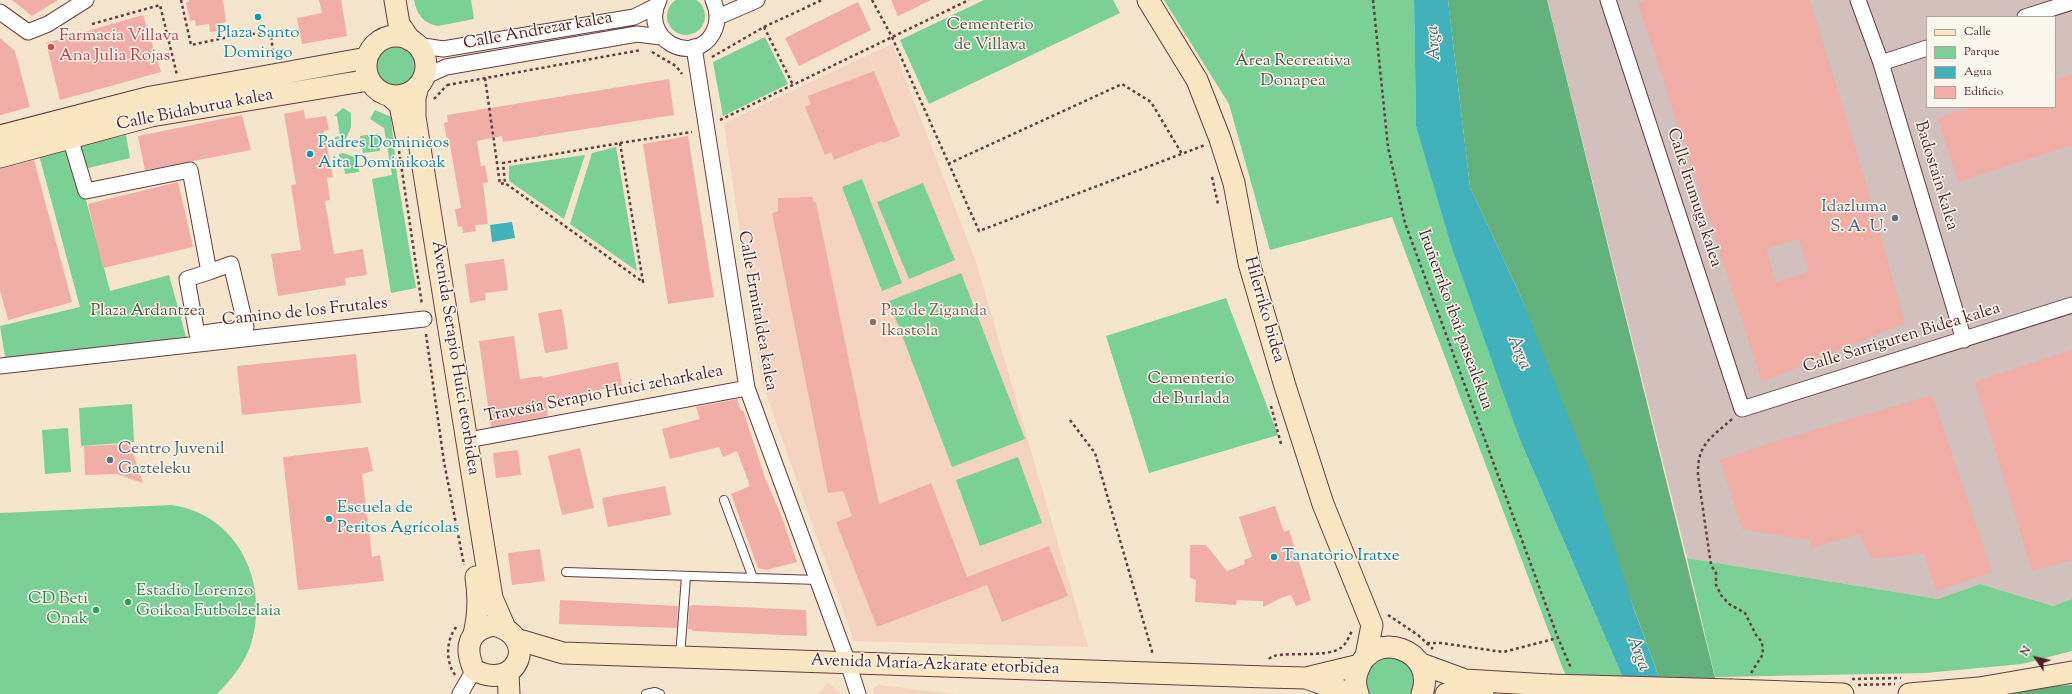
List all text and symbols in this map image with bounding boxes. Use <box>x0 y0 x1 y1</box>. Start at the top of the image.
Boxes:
street label: Calle Andrezar kalea <box>462 9 614 55</box>
marker: Plaza Santo Domingo <box>253 12 263 22</box>
park label: Cementerio de Villava <box>947 16 1033 56</box>
legend <box>1926 16 2056 108</box>
text: Calle <box>1964 23 1991 41</box>
place label: Plaza Santo Domingo <box>216 24 300 64</box>
water label: Arga <box>1423 25 1447 61</box>
place label: Farmacia Villava Ana Julia Rojas <box>59 27 179 67</box>
marker: Farmacia Villava Ana Julia Rojas <box>46 42 56 52</box>
text: Parque <box>1964 43 2000 61</box>
park label: Área Recreativa Donapea <box>1235 52 1351 92</box>
text: Agua <box>1964 63 1992 81</box>
text: Edificio <box>1964 83 2003 101</box>
street label: Calle Bidaburua kalea <box>115 86 275 136</box>
street label: Badostain kalea <box>1909 119 1961 233</box>
street label: Calle Irumuga kalea <box>1661 126 1725 270</box>
place label: Padres Dominicos Aita Dominikoak <box>318 134 449 174</box>
marker: Padres Dominicos Aita Dominikoak <box>305 149 315 159</box>
place label: Idazluma S. A. U. <box>1821 198 1887 238</box>
marker: Idazluma S. A. U. <box>1890 213 1900 223</box>
street label: Iruñerriko ibai-pasealekua <box>1412 227 1496 413</box>
street label: Calle Ermitaldea kalea <box>732 229 780 393</box>
street label: Avenida Serapio Huici etorbidea <box>425 239 483 477</box>
street label: Hilerriko bidea <box>1238 255 1288 365</box>
street label: Camino de los Frutales <box>221 294 389 332</box>
street label: Calle Sarriguren Bidea kalea <box>1801 299 2003 379</box>
park label: Plaza Ardantzea <box>90 302 206 322</box>
place label: Paz de Ziganda Ikastola <box>881 302 987 342</box>
marker: Paz de Ziganda Ikastola <box>868 317 878 327</box>
water label: Arga <box>1501 332 1535 374</box>
street label: Travesía Serapio Huici zeharkalea <box>483 362 725 428</box>
park label: Cementerio de Burlada <box>1148 370 1234 410</box>
place label: Centro Juvenil Gazteleku <box>118 440 225 480</box>
marker: Centro Juvenil Gazteleku <box>105 455 115 465</box>
place label: Escuela de Peritos Agrícolas <box>337 499 459 539</box>
marker: Escuela de Peritos Agrícolas <box>324 514 334 524</box>
place label: Tanatorio Iratxe <box>1282 547 1400 567</box>
marker: Tanatorio Iratxe <box>1269 552 1279 562</box>
place label: Estadio Lorenzo Goikoa Futbolzelaia <box>136 582 281 622</box>
place label: CD Beti Onak <box>28 590 88 630</box>
marker: Estadio Lorenzo Goikoa Futbolzelaia <box>123 597 133 607</box>
marker: CD Beti Onak <box>91 605 101 615</box>
water label: Arga <box>1621 634 1653 674</box>
north arrow <box>2016 638 2056 678</box>
text: N <box>2017 643 2035 659</box>
street label: Avenida María-Azkarate etorbidea <box>810 651 1060 681</box>

